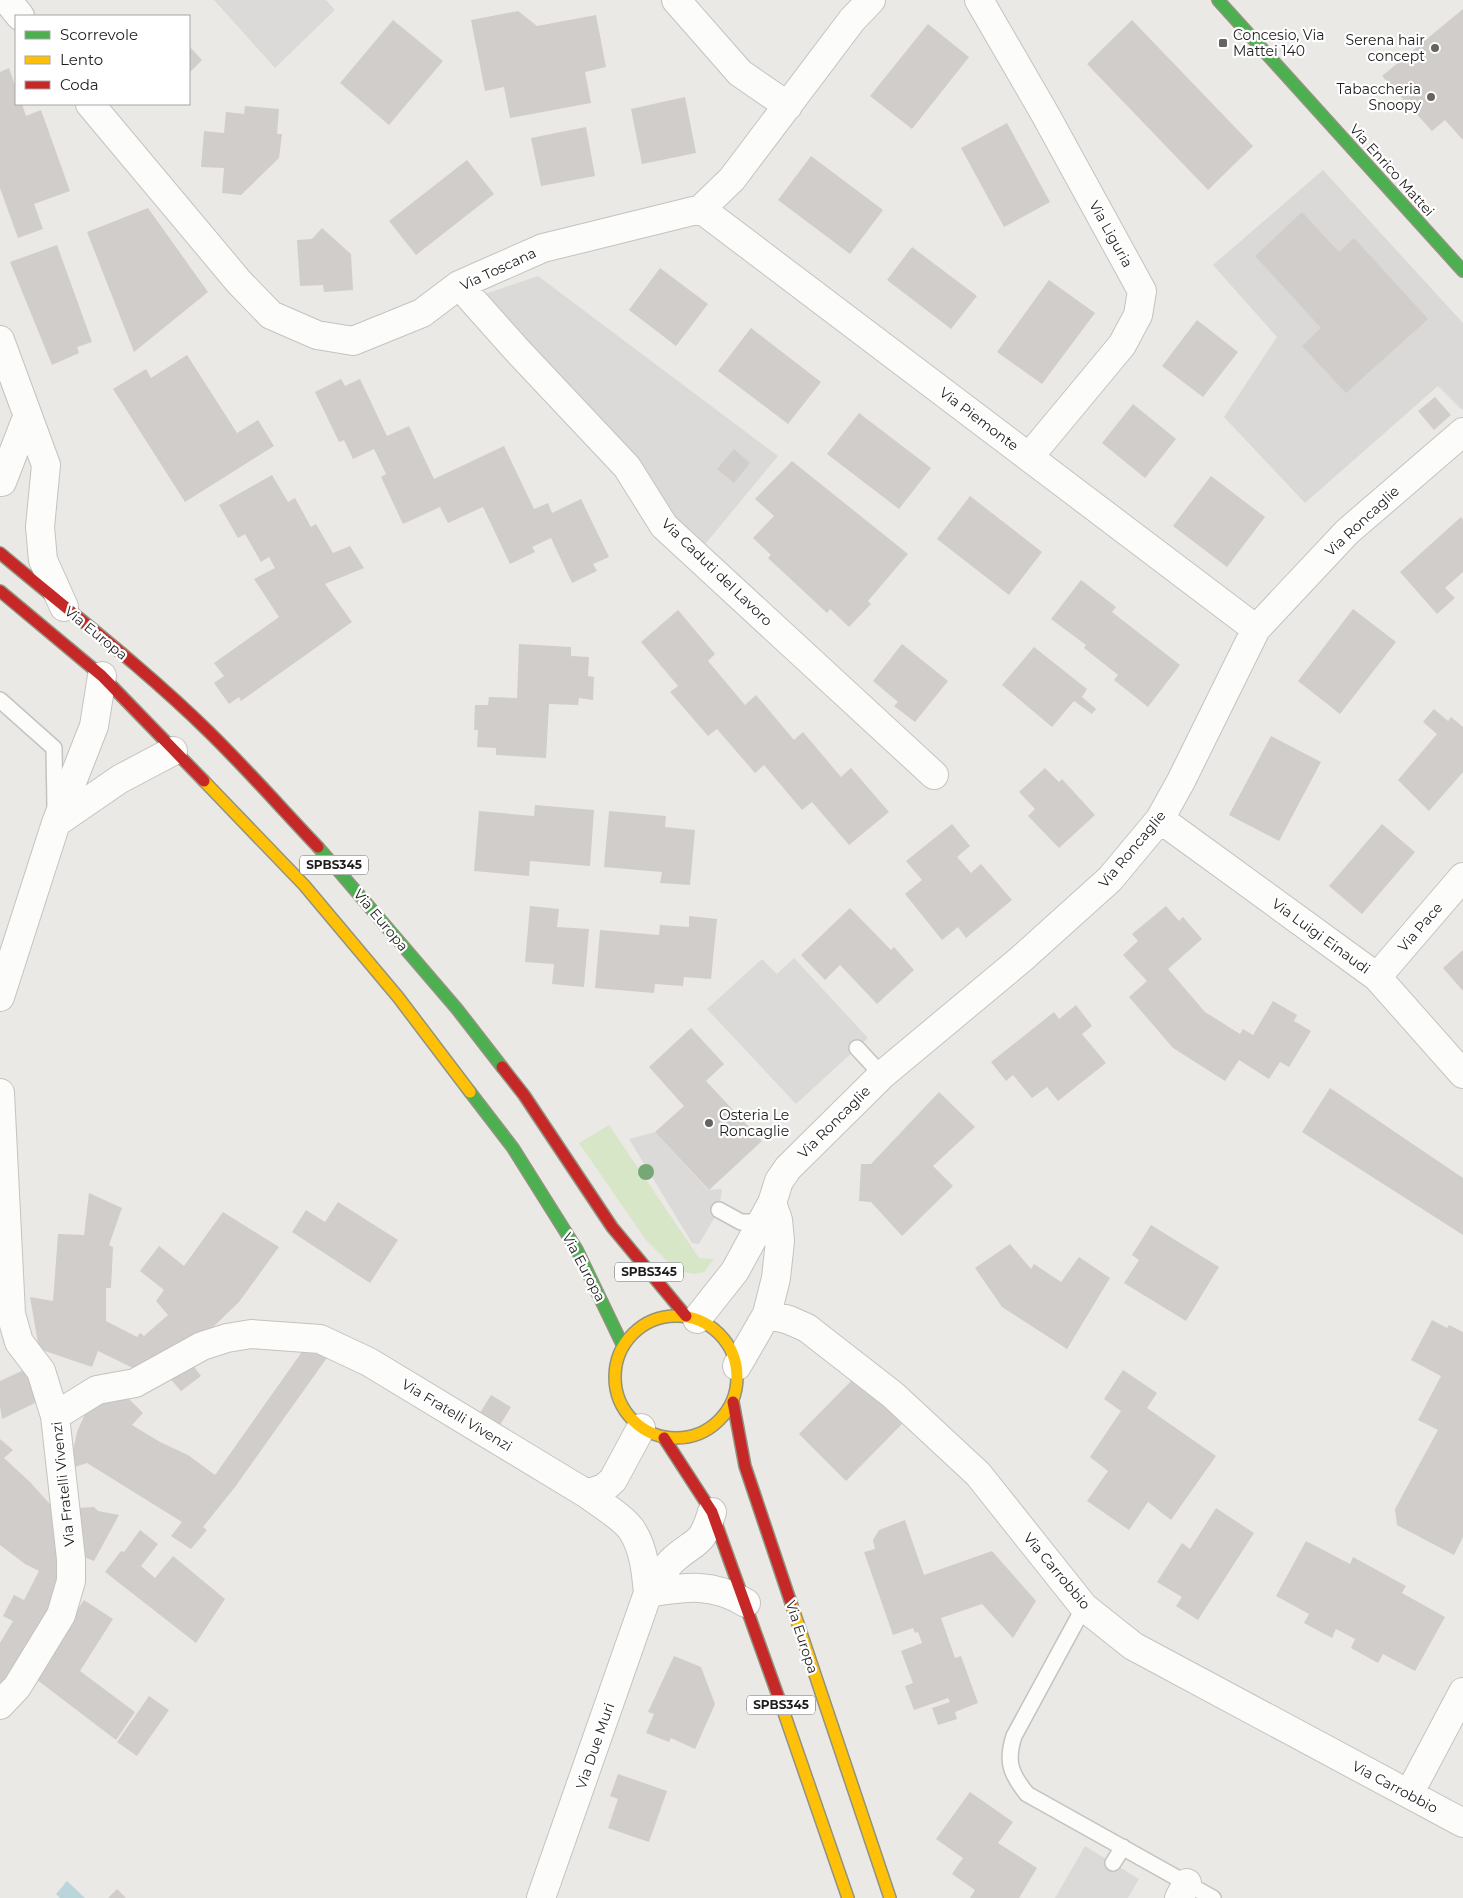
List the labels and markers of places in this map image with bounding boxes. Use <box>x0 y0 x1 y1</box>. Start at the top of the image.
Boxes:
place label: Concesio, Via Mattei 140 <box>1233 26 1324 60</box>
place label: Serena hair concept <box>1346 31 1425 65</box>
marker: Concesio, Via Mattei 140 <box>1217 37 1229 49</box>
marker: Serena hair concept <box>1429 42 1441 54</box>
place label: Tabaccheria Snoopy <box>1336 80 1421 114</box>
marker: Tabaccheria Snoopy <box>1425 91 1437 103</box>
place label: Osteria Le Roncaglie <box>719 1106 789 1140</box>
marker: Osteria Le Roncaglie <box>703 1117 715 1129</box>

